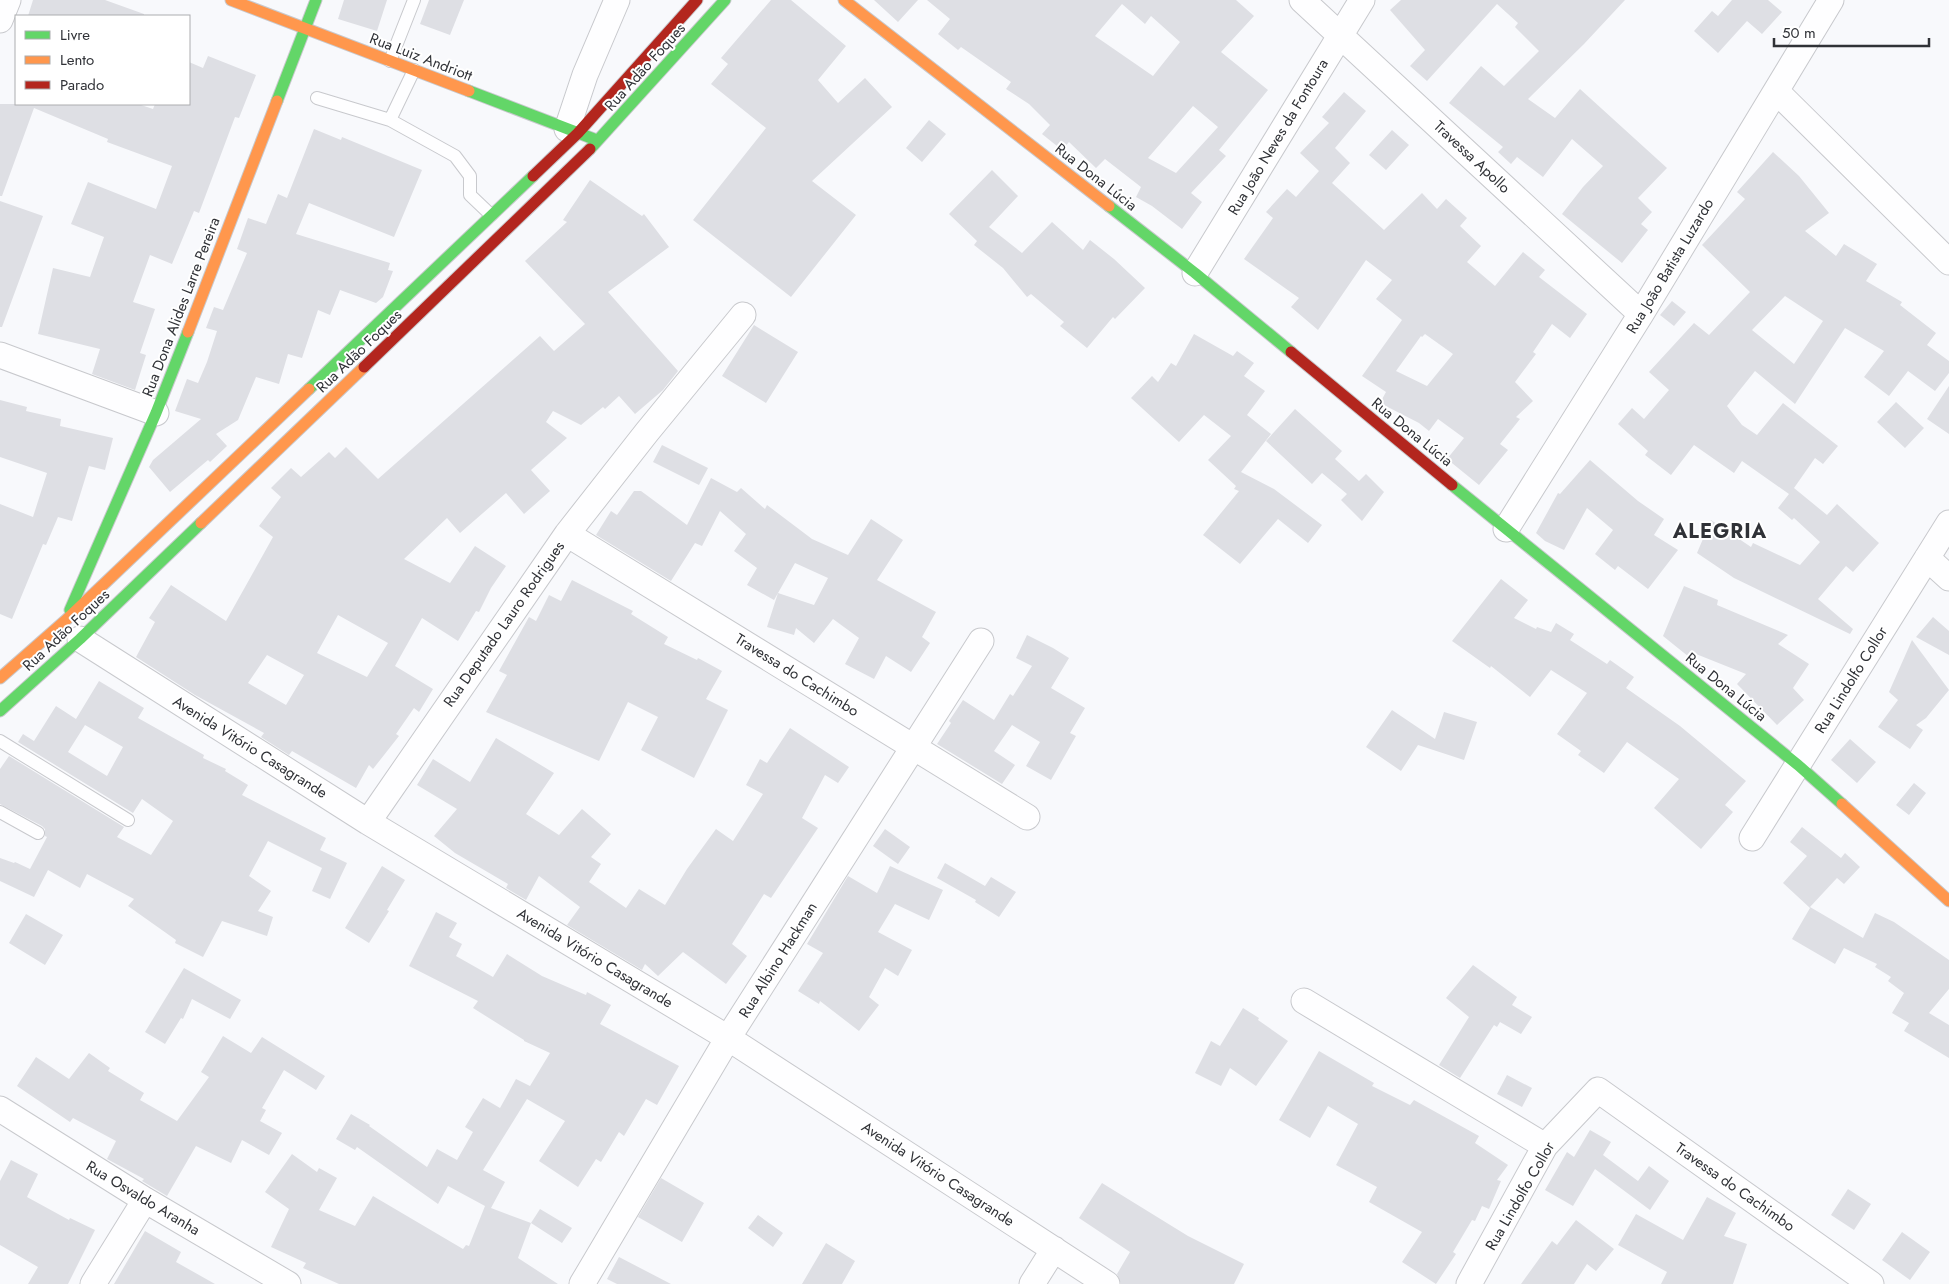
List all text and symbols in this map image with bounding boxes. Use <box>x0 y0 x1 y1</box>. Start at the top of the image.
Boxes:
legend <box>15 15 190 105</box>
scale bar <box>1774 15 1929 47</box>
street label: Rua Adão Foques <box>599 18 691 116</box>
text: 50 m <box>1782 22 1816 44</box>
text: Livre <box>60 24 90 46</box>
street label: Rua Luiz Andriott <box>366 27 476 87</box>
text: Lento <box>60 49 94 71</box>
street label: Rua João Neves da Fontoura <box>1222 55 1334 219</box>
text: Parado <box>60 74 104 96</box>
street label: Travessa Apollo <box>1429 116 1515 198</box>
street label: Rua Dona Lúcia <box>1050 138 1142 216</box>
street label: Rua João Batista Luzardo <box>1621 194 1719 338</box>
street label: Rua Dona Alides Larre Pereira <box>137 214 225 400</box>
street label: Rua Adão Foques <box>311 304 407 398</box>
street label: Rua Dona Lúcia <box>1367 392 1457 472</box>
district label: ALEGRIA <box>1672 517 1767 546</box>
street label: Rua Deputado Lauro Rodrigues <box>438 536 570 712</box>
street label: Rua Adão Foques <box>18 584 114 676</box>
street label: Rua Lindolfo Collor <box>1809 622 1893 738</box>
street label: Travessa do Cachimbo <box>731 628 863 722</box>
street label: Rua Dona Lúcia <box>1681 647 1771 727</box>
street label: Avenida Vitório Casagrande <box>169 690 332 804</box>
street label: Rua Albino Hackman <box>733 898 823 1022</box>
street label: Avenida Vitório Casagrande <box>513 903 677 1014</box>
street label: Avenida Vitório Casagrande <box>857 1116 1019 1232</box>
street label: Rua Lindolfo Collor <box>1480 1137 1561 1254</box>
street label: Travessa do Cachimbo <box>1670 1137 1800 1237</box>
street label: Rua Osvaldo Aranha <box>82 1155 204 1241</box>

